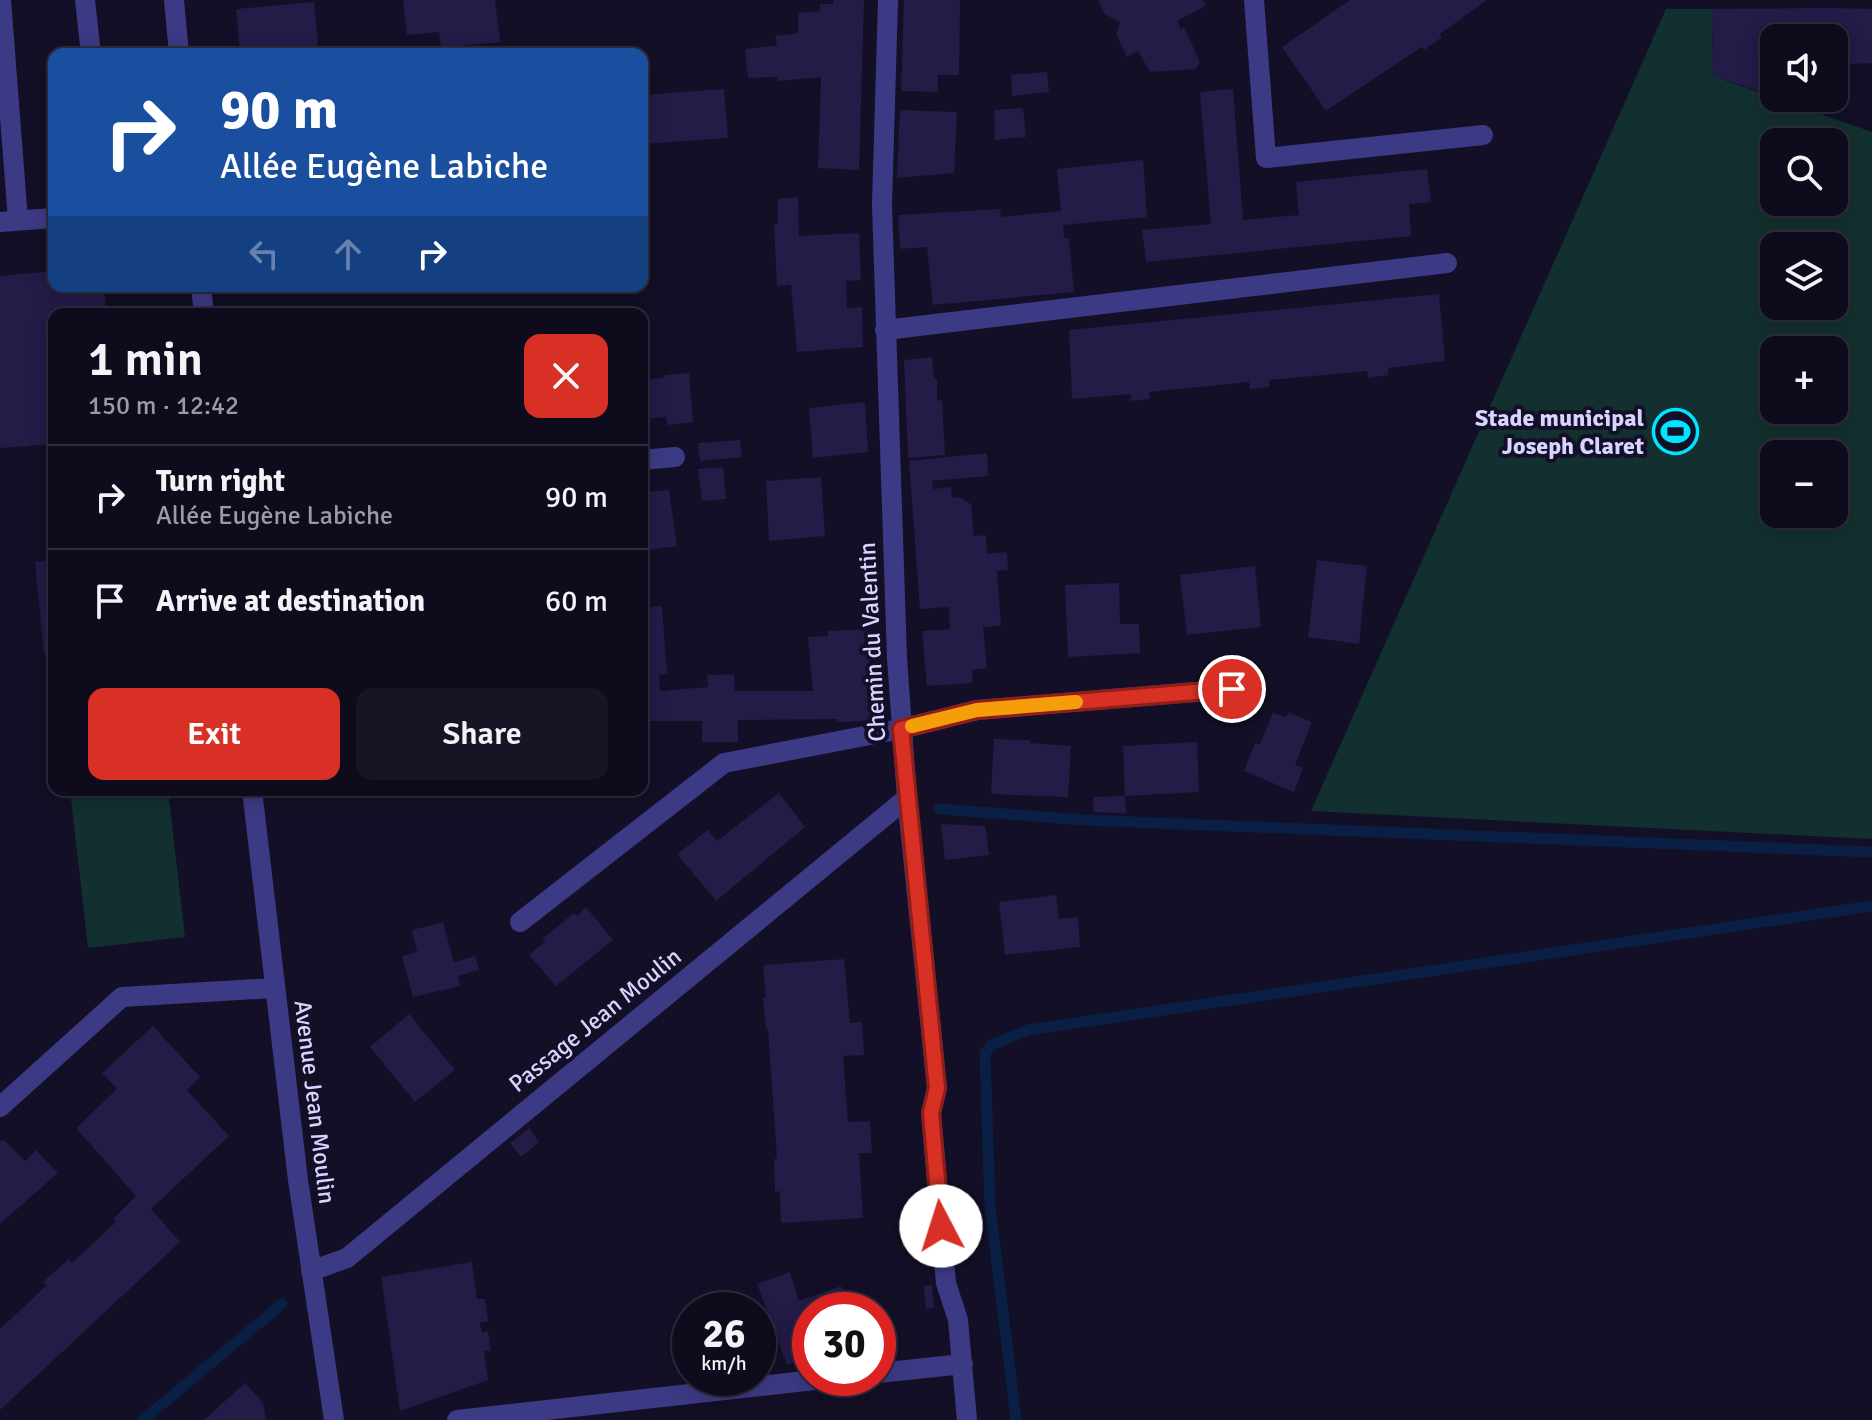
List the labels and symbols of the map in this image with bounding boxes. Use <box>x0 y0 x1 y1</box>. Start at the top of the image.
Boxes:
place label: Stade municipal Joseph Claret <box>1475 403 1644 461</box>
sports icon: Stade municipal Joseph Claret <box>1651 408 1699 456</box>
street label: Chemin du Valentin <box>852 541 892 743</box>
pin <box>1198 655 1266 723</box>
street label: Passage Jean Moulin <box>503 941 687 1099</box>
street label: Avenue Jean Moulin <box>288 998 342 1206</box>
position arrow <box>899 1184 983 1268</box>
speed limit sign: 30 <box>792 1292 896 1396</box>

